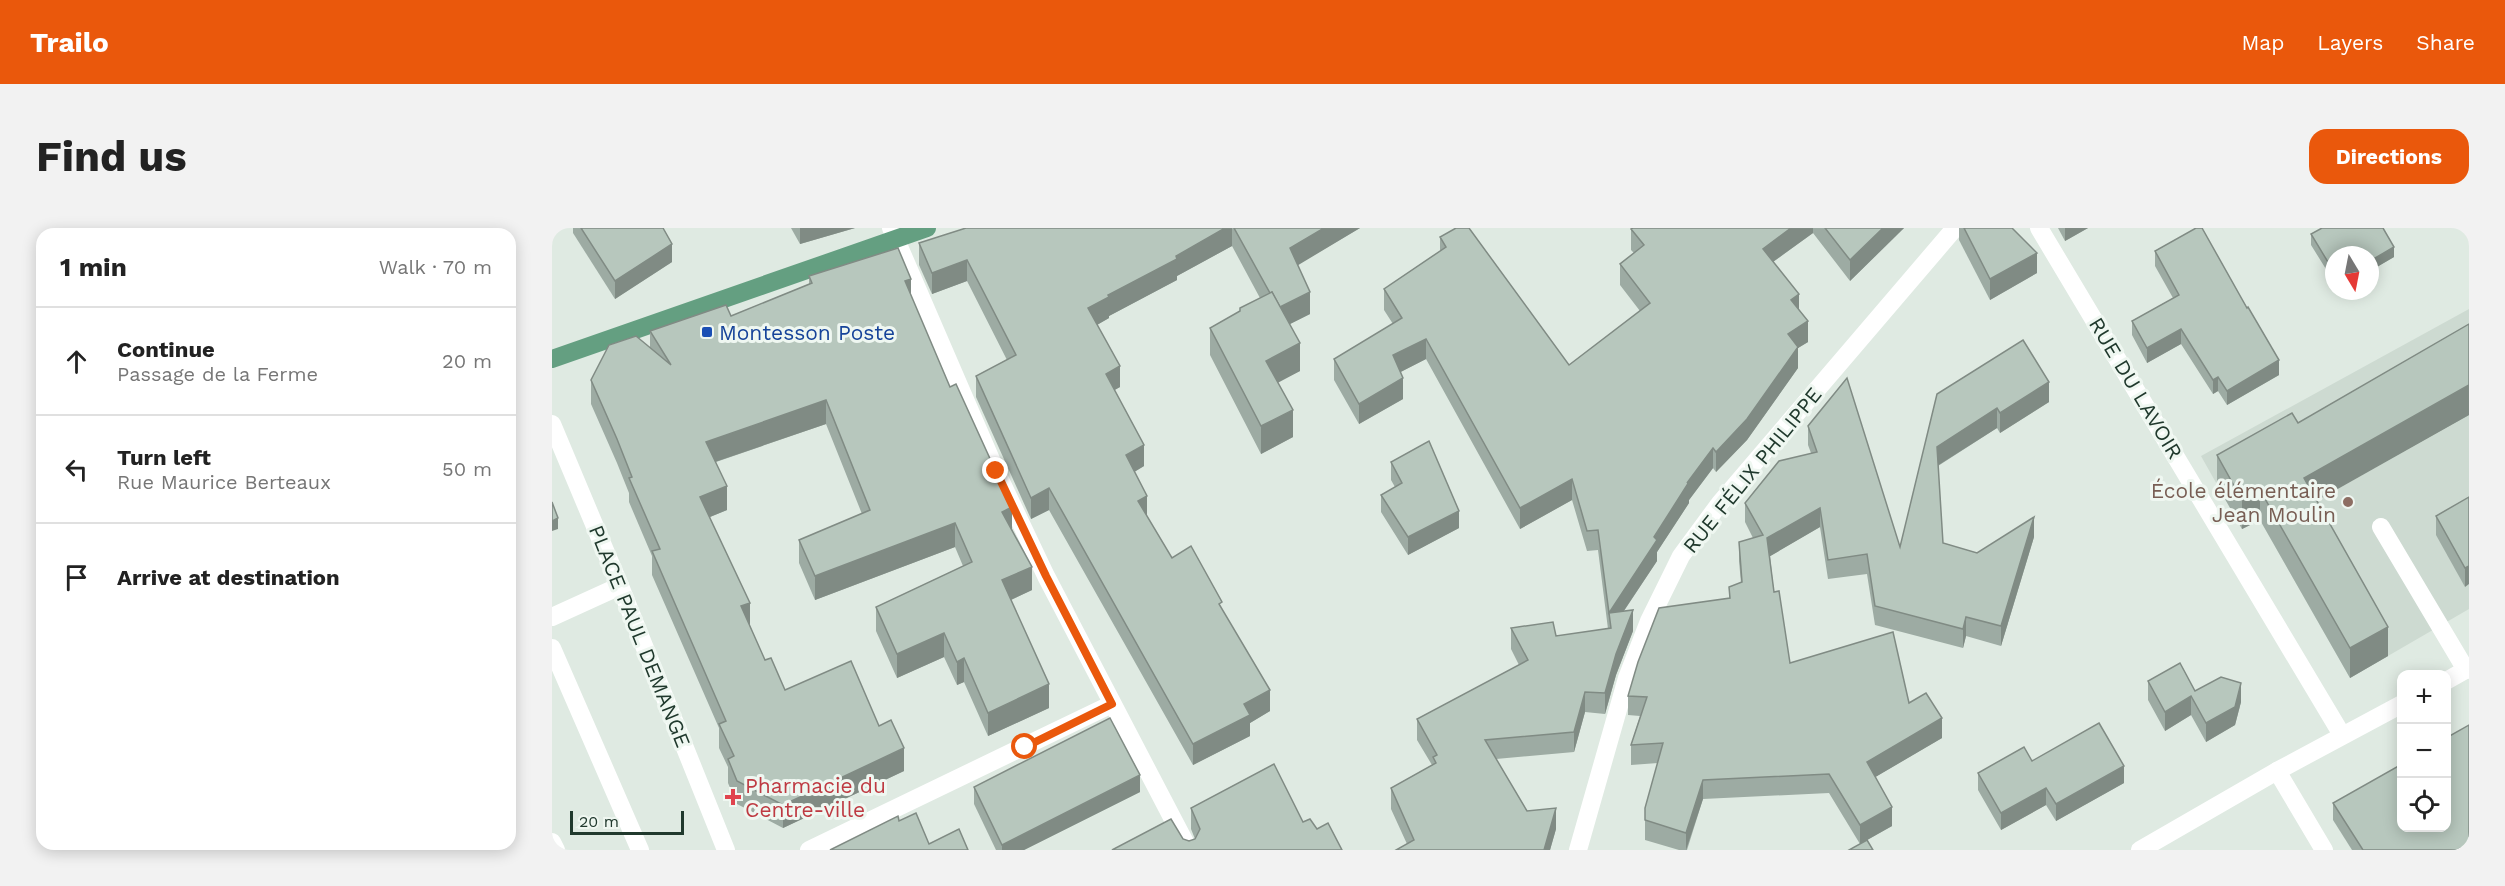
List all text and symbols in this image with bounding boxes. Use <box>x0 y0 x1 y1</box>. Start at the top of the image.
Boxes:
text: Trailo <box>30 26 109 59</box>
text: Map <box>2241 30 2284 55</box>
text: Layers <box>2317 30 2383 55</box>
text: Share <box>2416 30 2475 55</box>
button: Directions <box>2309 129 2469 184</box>
text: Find us <box>36 132 187 181</box>
north arrow <box>2325 246 2379 300</box>
text: 1 min <box>60 252 127 282</box>
text: Walk · 70 m <box>379 255 492 279</box>
street label: RUE DU LAVOIR <box>2084 313 2188 463</box>
place label: Montesson Poste <box>719 320 895 345</box>
marker: Montesson Poste <box>700 325 714 339</box>
text: Continue <box>117 337 215 362</box>
icon: ahead <box>60 345 93 378</box>
text: 20 m <box>442 349 492 373</box>
text: Passage de la Ferme <box>117 362 318 386</box>
street label: RUE FÉLIX PHILIPPE <box>1677 382 1827 558</box>
text: Turn left <box>117 445 211 470</box>
icon: left <box>60 453 93 486</box>
text: 50 m <box>442 457 492 481</box>
route end <box>982 457 1008 483</box>
text: Rue Maurice Berteaux <box>117 470 331 494</box>
place label: École élémentaire Jean Moulin <box>2151 478 2336 527</box>
marker: École élémentaire Jean Moulin <box>2341 495 2355 509</box>
street label: PLACE PAUL DEMANGE <box>584 521 696 751</box>
icon: arrive <box>60 561 93 594</box>
text: Arrive at destination <box>117 565 340 590</box>
map controls <box>2397 670 2451 832</box>
button: + <box>2397 670 2451 724</box>
button: − <box>2397 724 2451 778</box>
route start <box>1011 733 1037 759</box>
place label: Pharmacie du Centre-ville <box>745 773 886 822</box>
button: locate <box>2397 778 2451 832</box>
marker: Pharmacie du Centre-ville <box>726 790 740 804</box>
scale bar <box>570 808 684 836</box>
text: 20 m <box>579 812 619 831</box>

